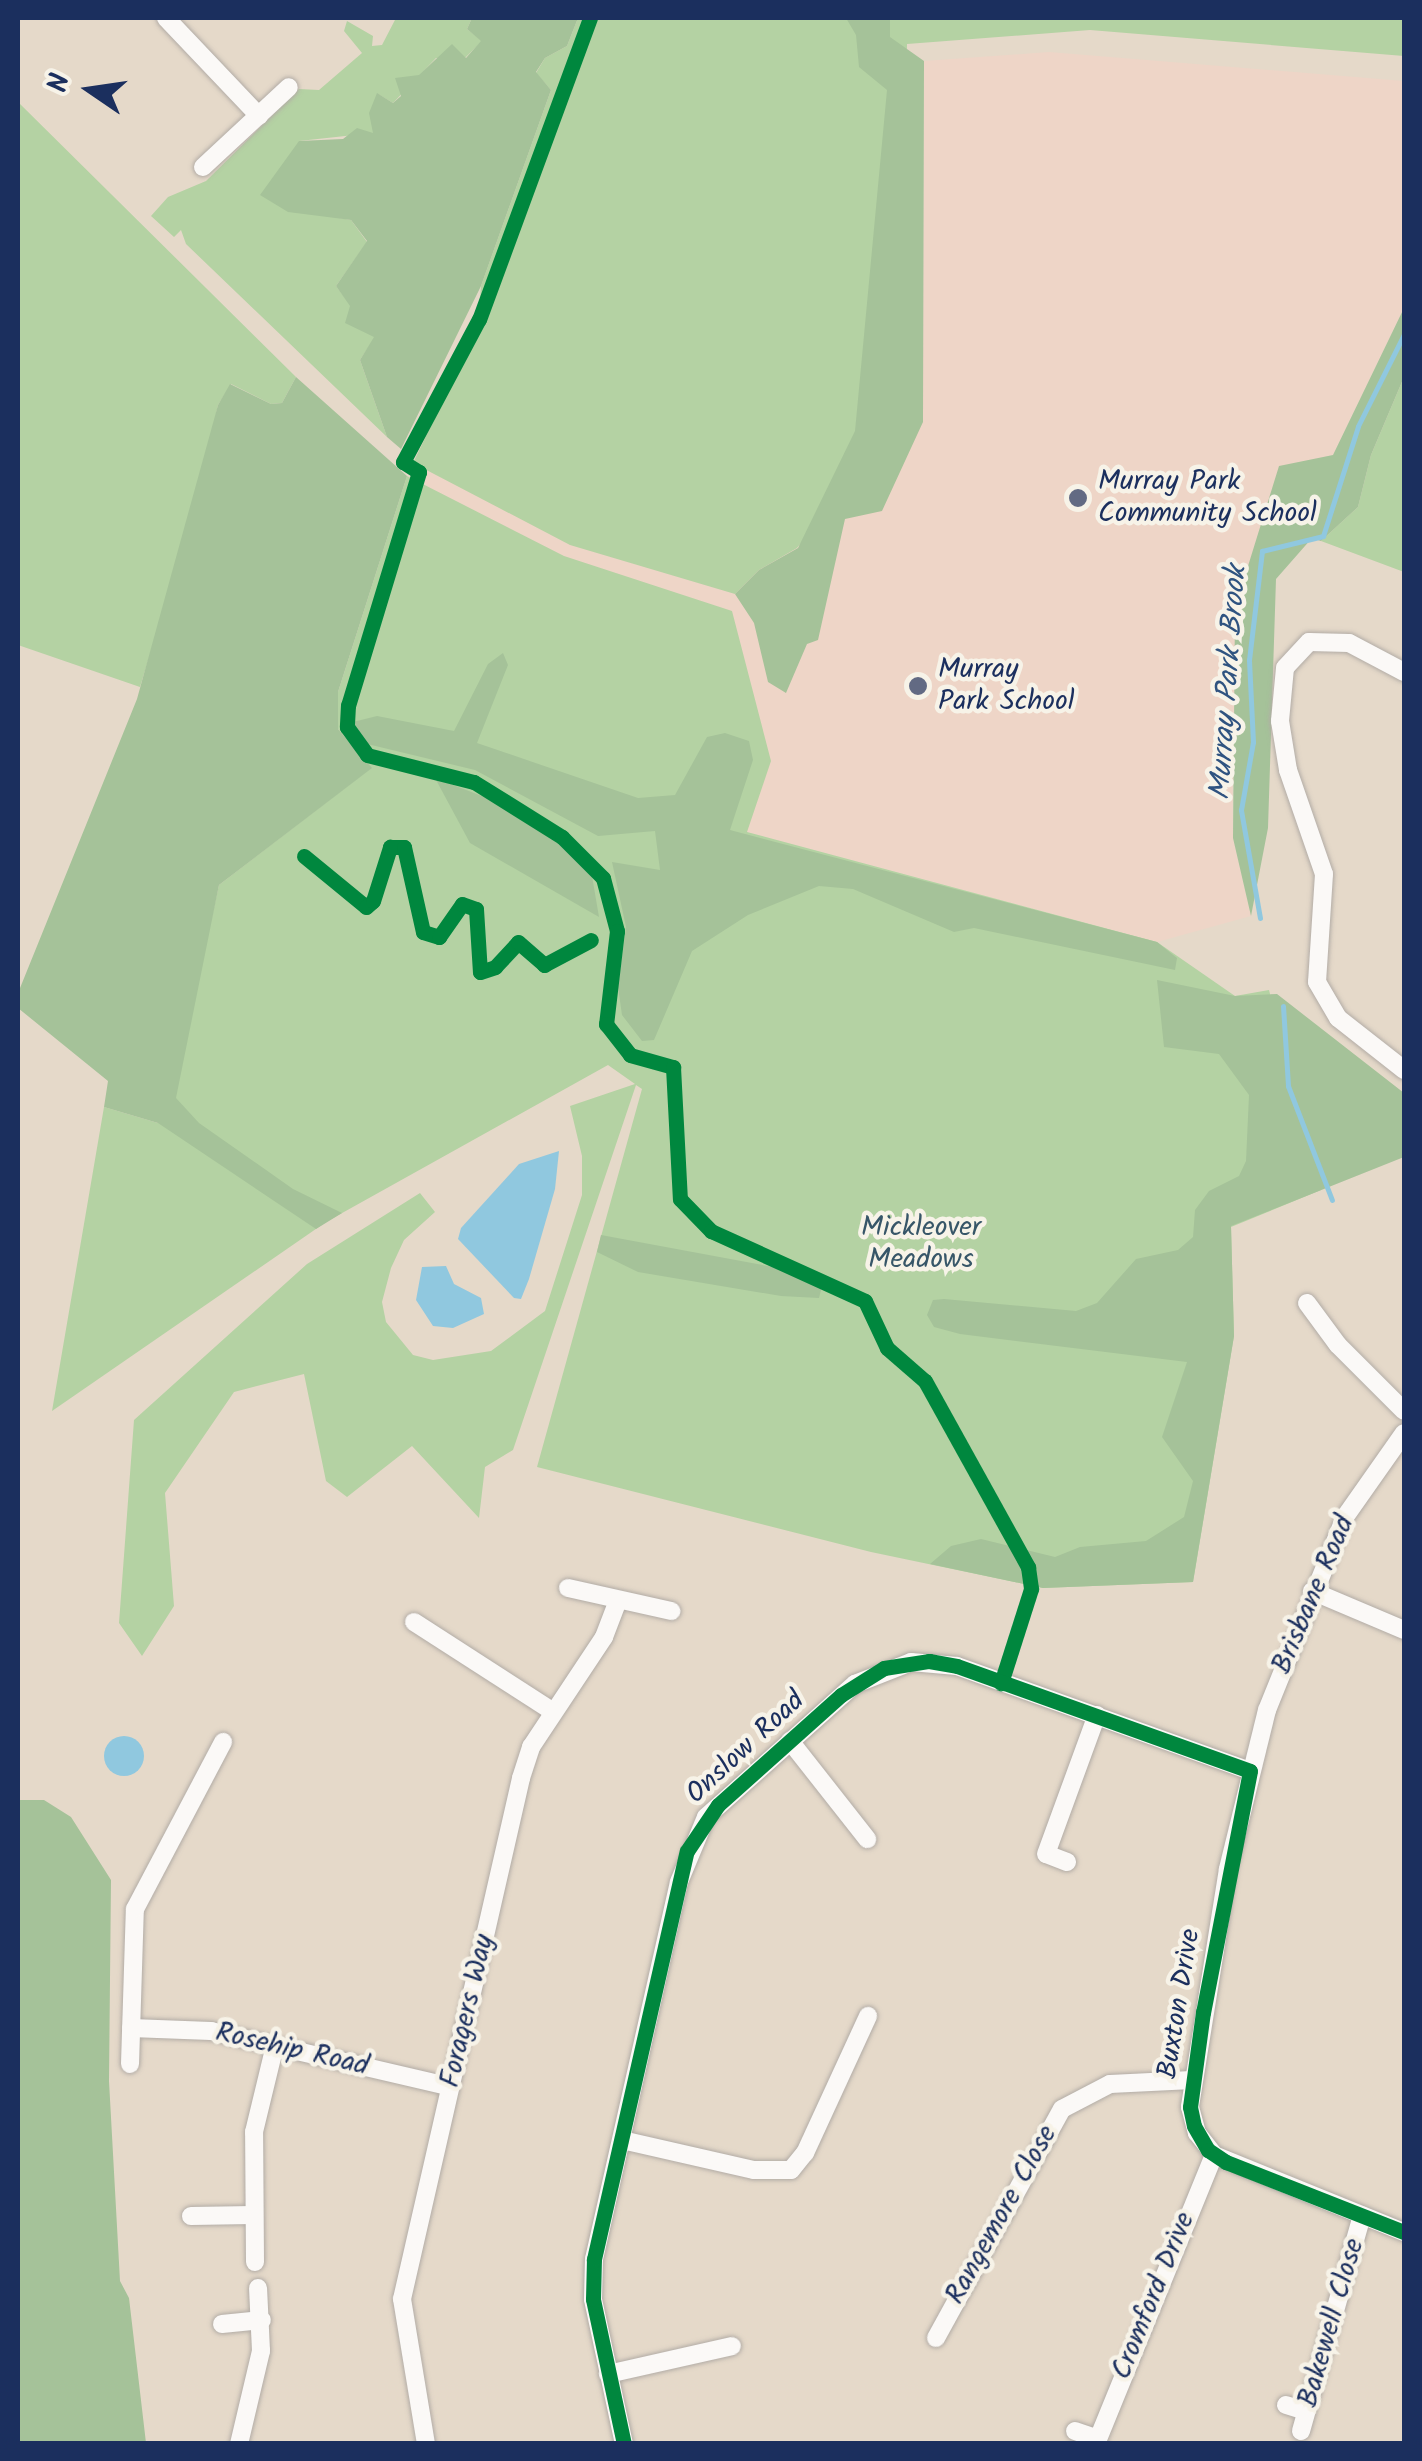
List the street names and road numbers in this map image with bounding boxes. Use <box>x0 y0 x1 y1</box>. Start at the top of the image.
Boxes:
street label: Brisbane Road <box>1266 1511 1362 1679</box>
street label: Onslow Road <box>680 1685 812 1811</box>
street label: Buxton Drive <box>1152 1927 1208 2081</box>
street label: Foragers Way <box>434 1931 502 2091</box>
street label: Rosehip Road <box>212 2016 372 2084</box>
street label: Rangemore Close <box>939 2120 1065 2310</box>
street label: Cromford Drive <box>1105 2208 1203 2384</box>
street label: Bakewell Close <box>1292 2235 1372 2411</box>

